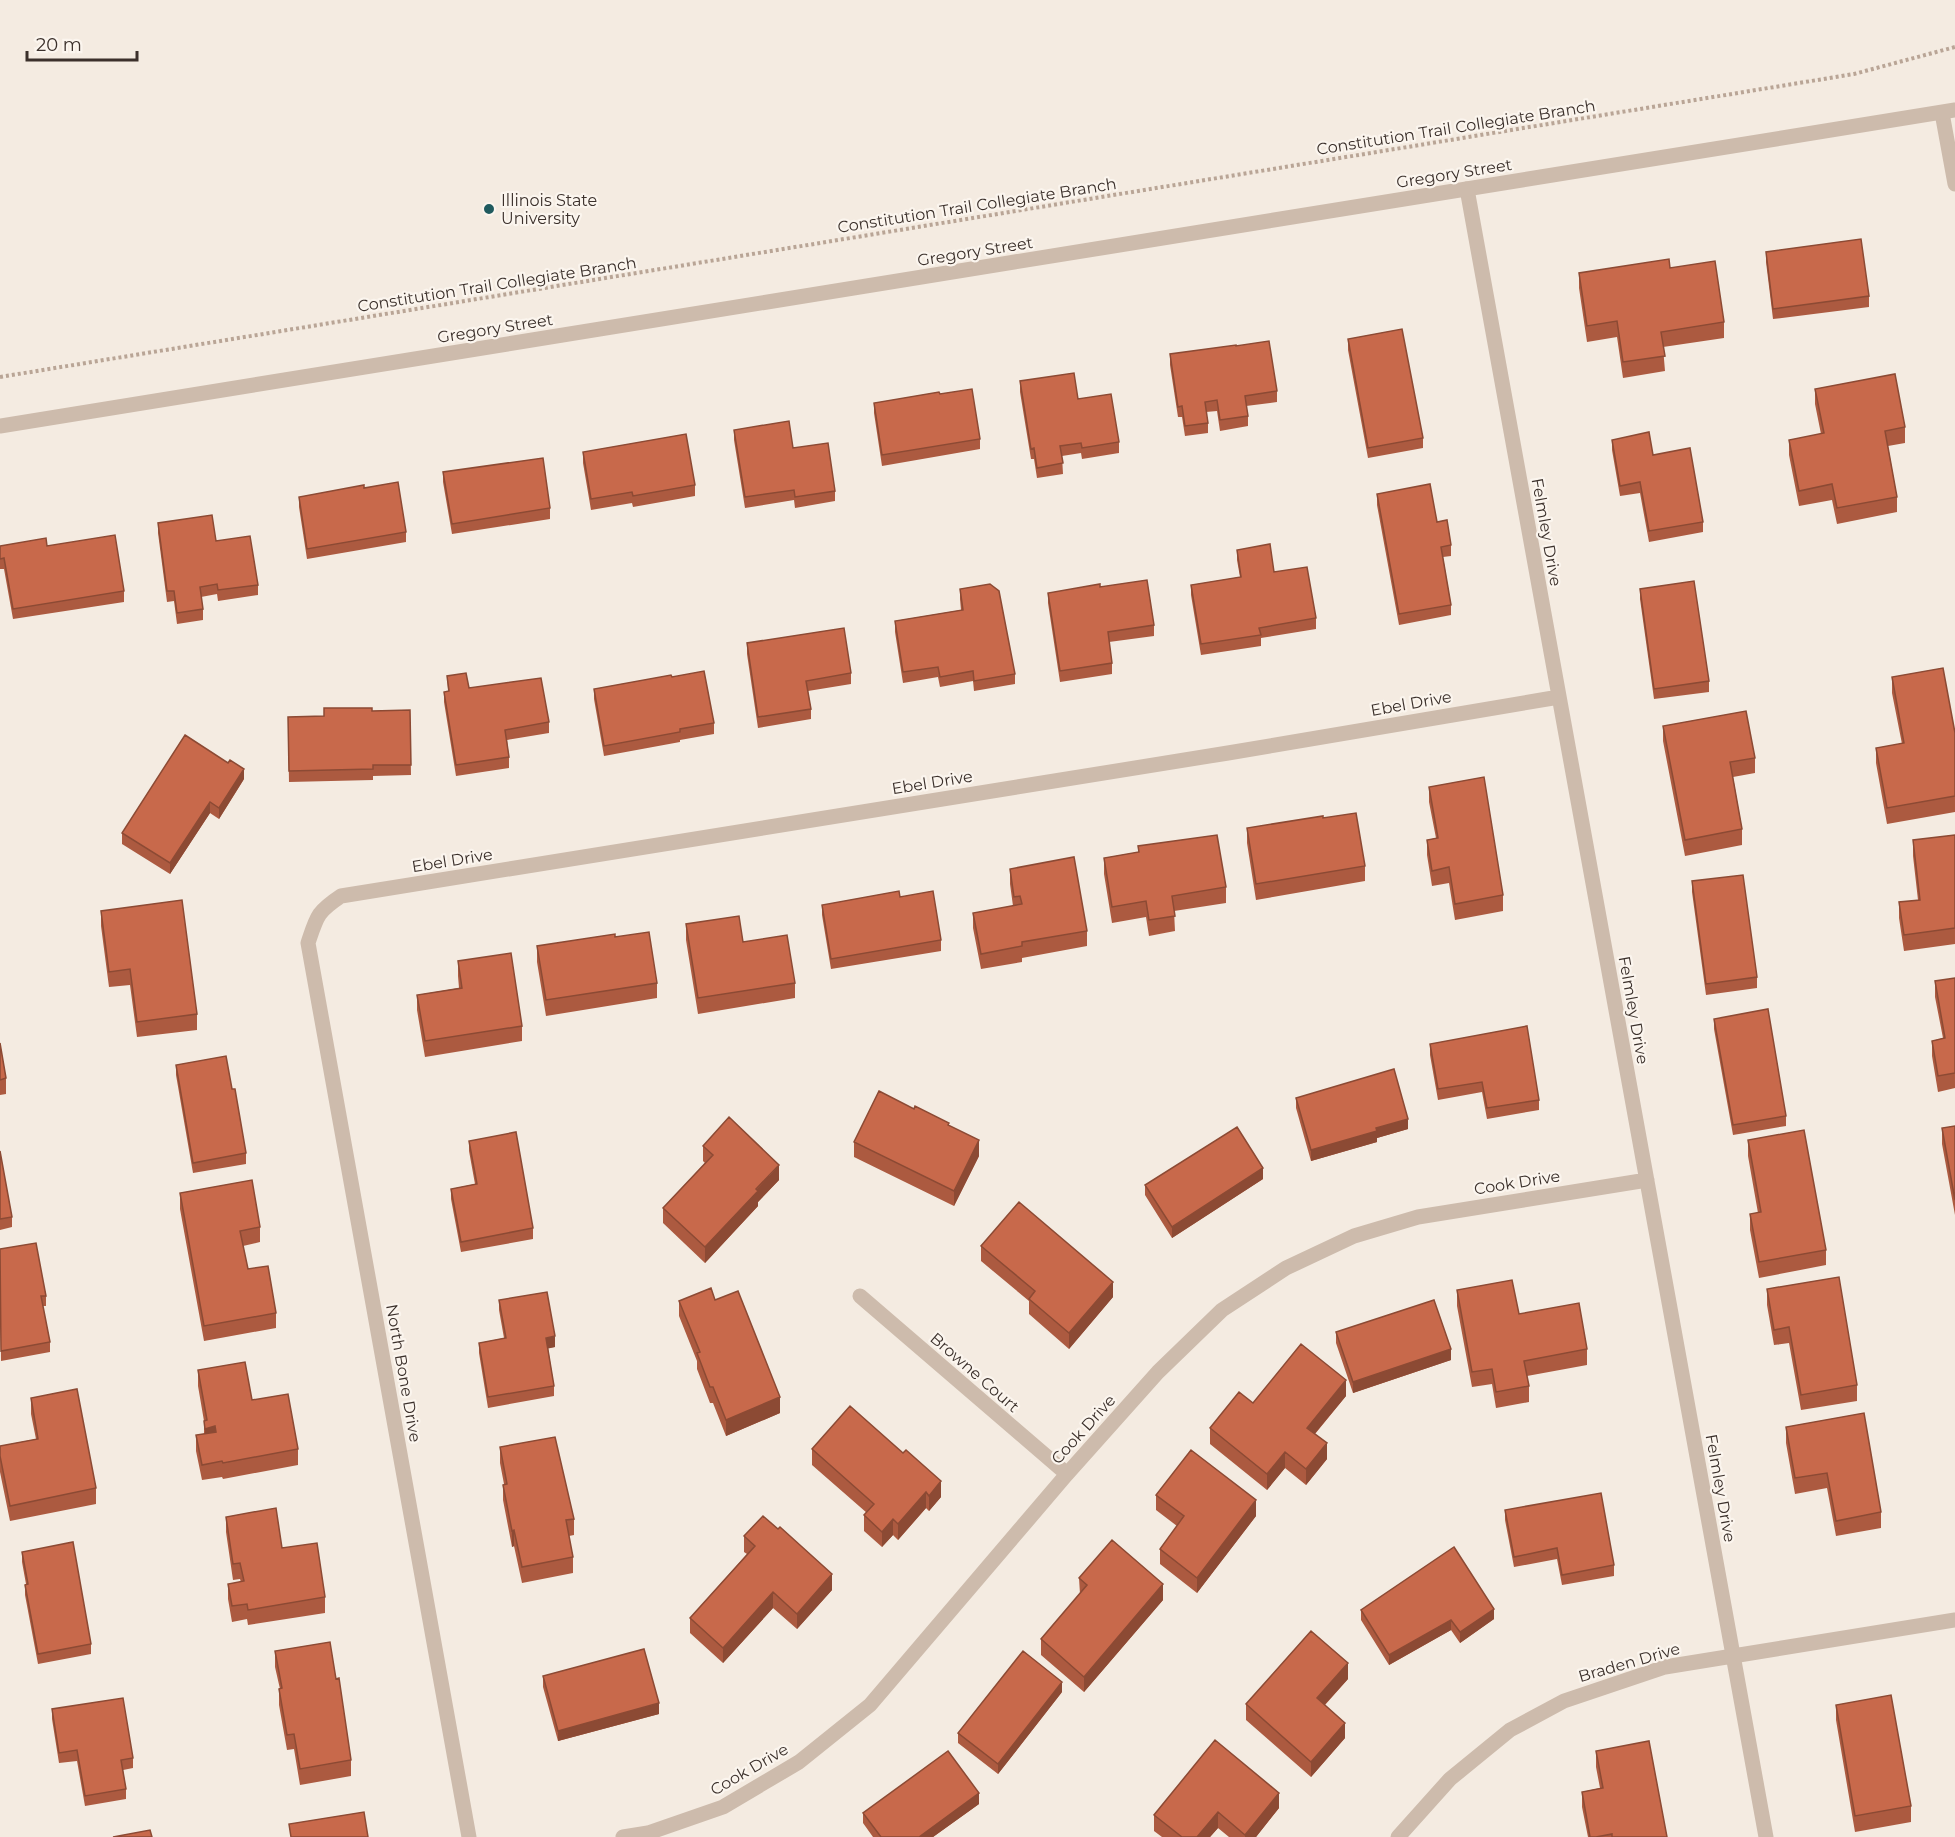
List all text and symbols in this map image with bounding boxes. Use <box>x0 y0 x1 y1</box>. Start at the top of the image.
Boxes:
scale bar <box>27 24 136 62</box>
text: 20 m <box>36 34 82 56</box>
street label: Constitution Trail Collegiate Branch <box>1315 96 1597 159</box>
street label: Gregory Street <box>1395 155 1514 192</box>
street label: Constitution Trail Collegiate Branch <box>836 174 1118 237</box>
place label: Illinois State University <box>501 191 597 228</box>
marker: Illinois State University <box>482 202 496 216</box>
street label: Gregory Street <box>916 233 1035 270</box>
street label: Constitution Trail Collegiate Branch <box>356 253 638 316</box>
street label: Gregory Street <box>436 310 555 347</box>
street label: Felmley Drive <box>1528 477 1565 588</box>
street label: Ebel Drive <box>1369 687 1453 720</box>
street label: Ebel Drive <box>890 767 974 798</box>
street label: Ebel Drive <box>410 845 494 876</box>
street label: Felmley Drive <box>1615 955 1652 1066</box>
street label: Cook Drive <box>1473 1166 1561 1199</box>
street label: North Bone Drive <box>382 1303 425 1444</box>
street label: Browne Court <box>926 1329 1023 1417</box>
street label: Cook Drive <box>1047 1391 1119 1468</box>
street label: Felmley Drive <box>1702 1433 1739 1544</box>
street label: Braden Drive <box>1576 1639 1682 1686</box>
street label: Cook Drive <box>707 1740 792 1799</box>

